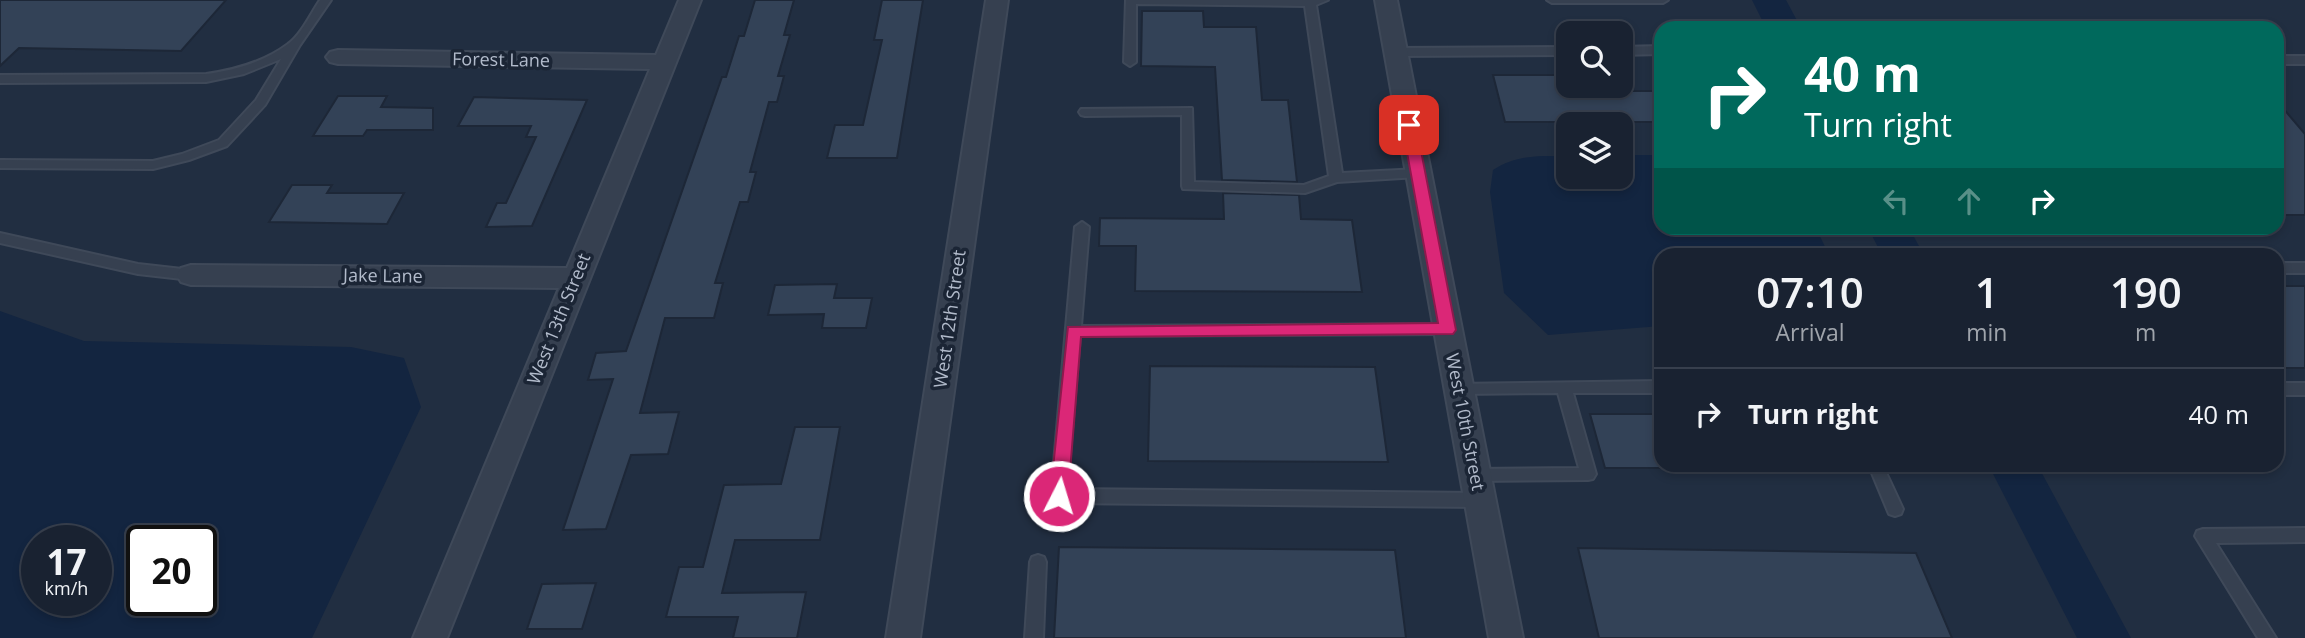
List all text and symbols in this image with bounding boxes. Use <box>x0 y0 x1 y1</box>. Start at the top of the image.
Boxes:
map controls <box>1556 21 1633 189</box>
button: search <box>1556 21 1633 98</box>
text: 40 m <box>1804 40 1921 106</box>
street label: Forest Lane <box>452 46 550 72</box>
icon: right <box>1689 49 1780 140</box>
pin <box>1379 95 1439 155</box>
text: Turn right <box>1804 103 1952 146</box>
icon: arrive <box>1390 106 1428 144</box>
button: layers <box>1556 112 1633 189</box>
icon: left <box>1877 182 1915 220</box>
icon: ahead <box>1950 182 1988 220</box>
icon: right <box>2023 182 2061 220</box>
street label: West 12th Street <box>927 248 971 390</box>
street label: West 13th Street <box>521 250 595 388</box>
street label: Jake Lane <box>341 262 423 288</box>
text: 07:10 <box>1756 263 1864 320</box>
text: 1 <box>1975 263 1999 320</box>
text: 190 <box>2110 263 2182 320</box>
text: Arrival <box>1775 316 1845 348</box>
text: min <box>1966 316 2007 348</box>
text: m <box>2135 316 2156 348</box>
street label: West 10th Street <box>1441 351 1491 493</box>
icon: right <box>1689 395 1727 433</box>
text: Turn right <box>1748 396 1879 432</box>
text: 40 m <box>2188 396 2249 432</box>
position arrow <box>1022 459 1096 533</box>
speed limit sign: 20 <box>126 525 217 616</box>
text: 17 <box>46 538 87 585</box>
text: km/h <box>45 576 88 600</box>

